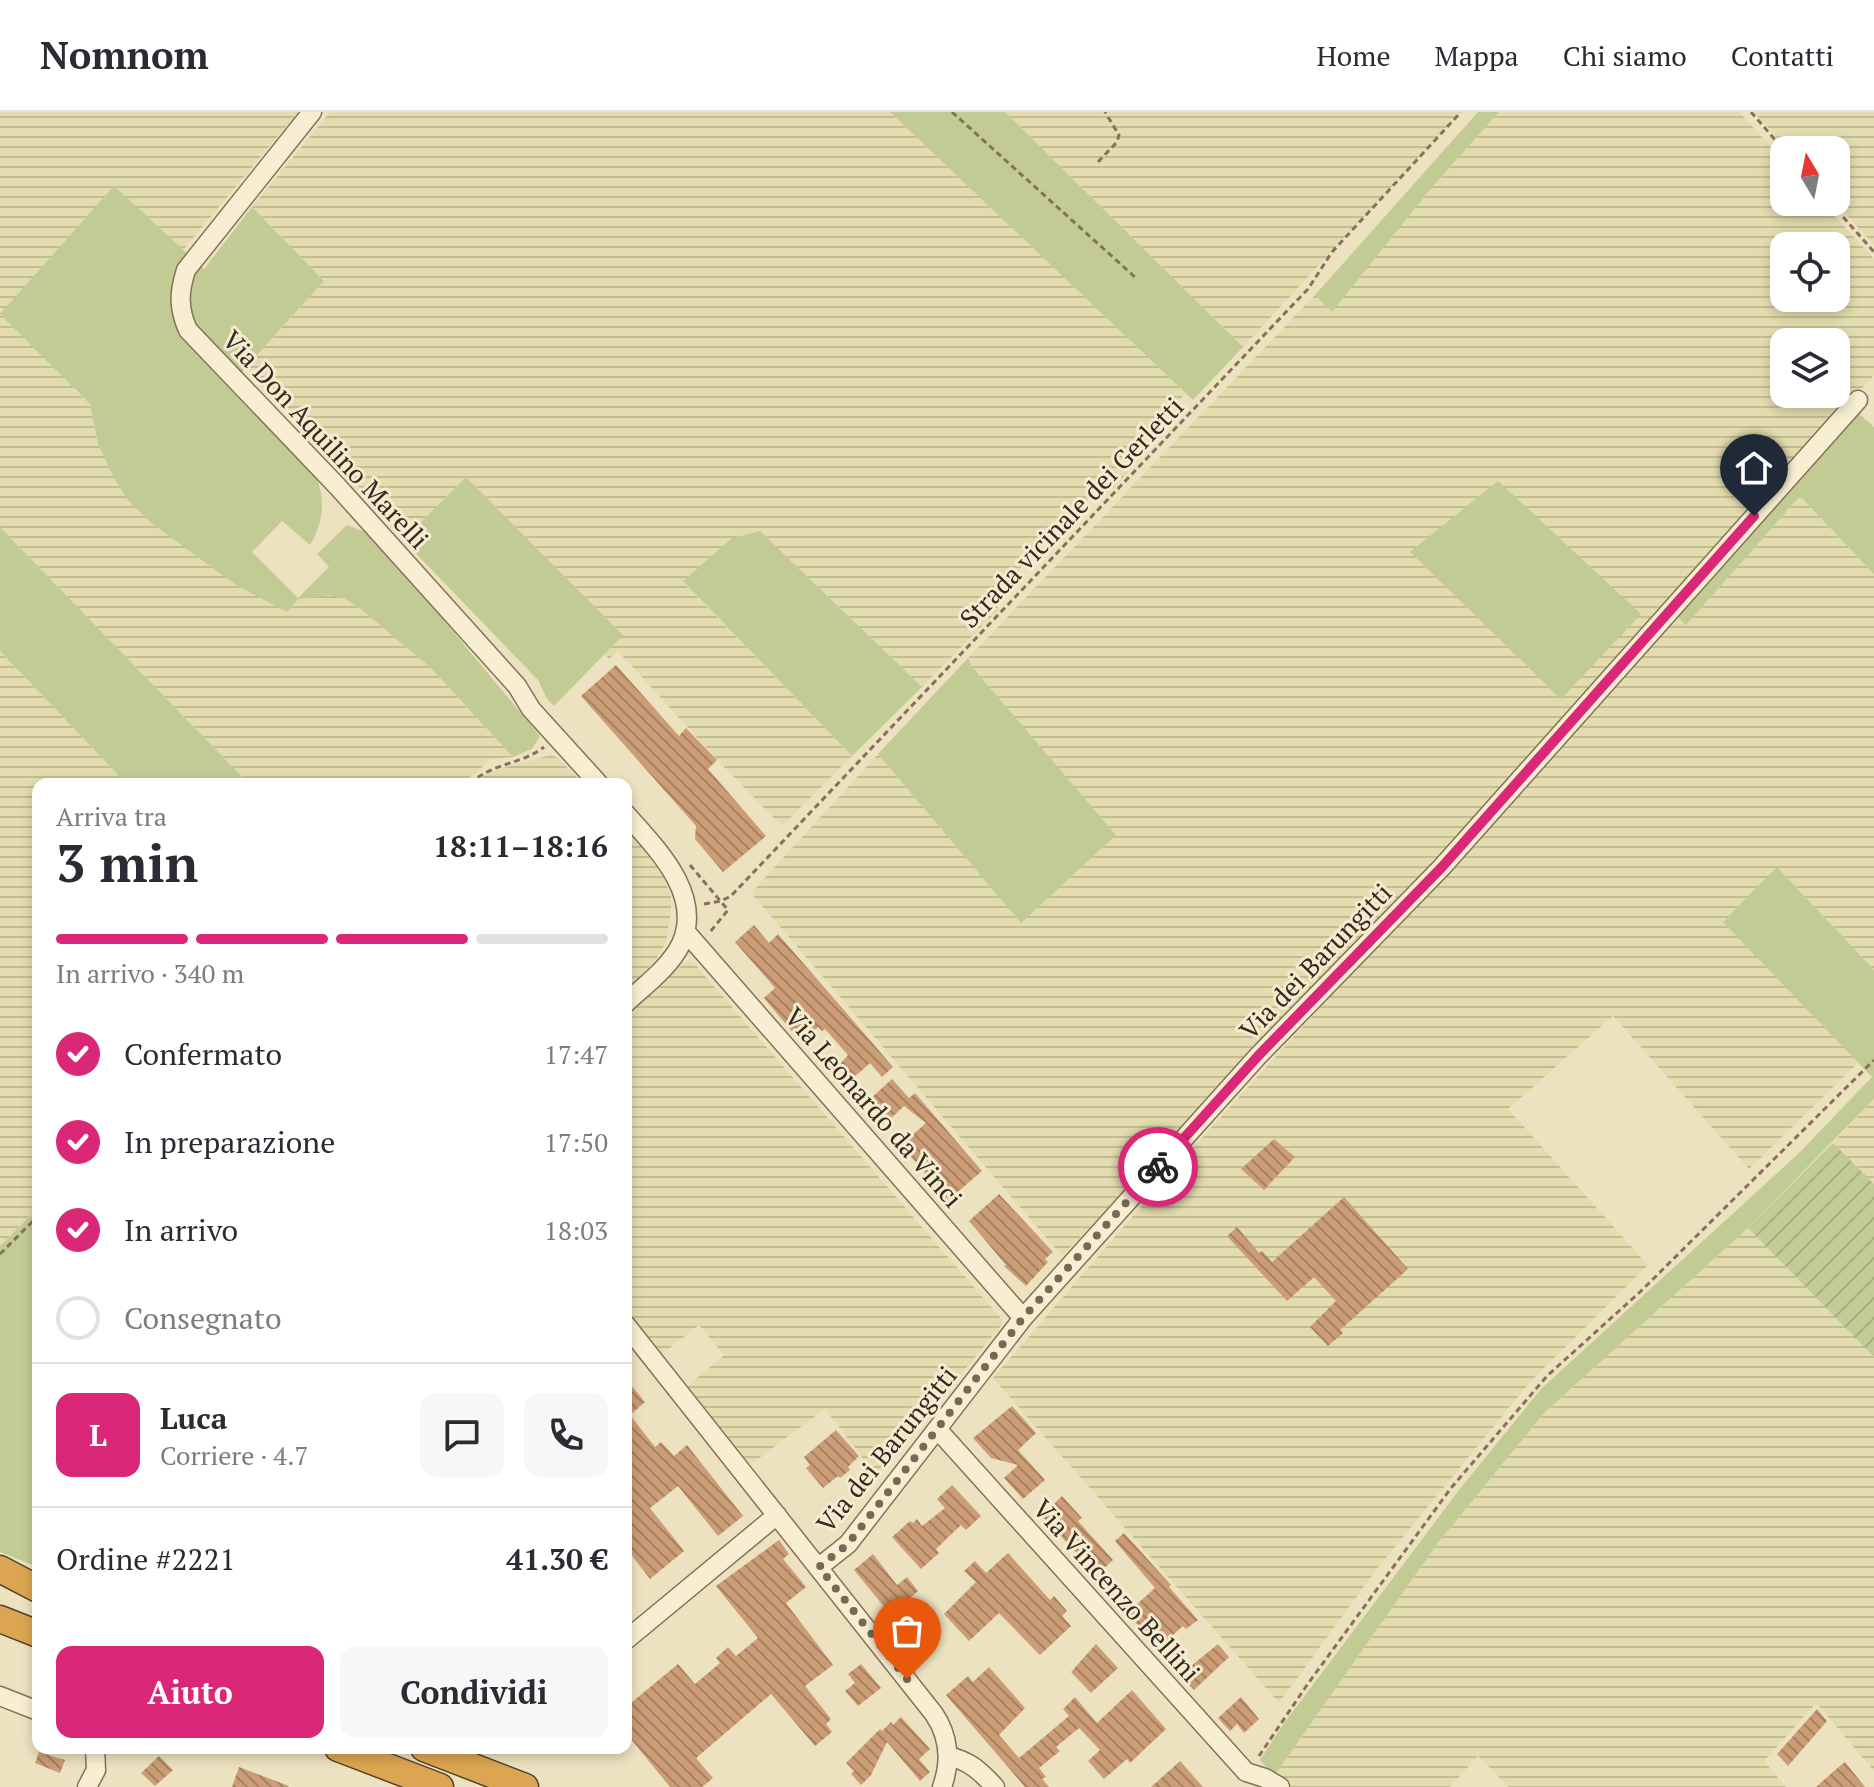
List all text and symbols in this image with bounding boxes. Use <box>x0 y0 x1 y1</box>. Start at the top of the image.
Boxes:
text: Nomnom <box>40 30 209 80</box>
text: Home <box>1316 37 1391 74</box>
text: Mappa <box>1435 37 1519 74</box>
text: Chi siamo <box>1563 37 1687 74</box>
text: Contatti <box>1731 37 1834 74</box>
north arrow <box>1770 136 1850 216</box>
map controls <box>1770 136 1850 408</box>
button: locate <box>1770 232 1850 312</box>
street label: Via Don Aquilino Marelli <box>216 322 436 556</box>
button: layers <box>1770 328 1850 408</box>
street label: Strada vicinale dei Gerletti <box>952 389 1190 635</box>
pin <box>1720 434 1788 516</box>
icon: home <box>1732 446 1776 490</box>
text: Arriva tra <box>56 799 167 833</box>
text: 18:11–18:16 <box>433 826 608 866</box>
text: 3 min <box>56 828 198 897</box>
street label: Via dei Barungitti <box>1232 876 1398 1046</box>
text: In arrivo · 340 m <box>56 956 244 990</box>
street label: Via Leonardo da Vinci <box>778 1000 970 1214</box>
icon: check <box>56 1032 100 1076</box>
text: Confermato <box>124 1034 282 1074</box>
text: 17:47 <box>544 1037 608 1071</box>
icon: check <box>56 1120 100 1164</box>
text: In preparazione <box>124 1122 335 1162</box>
text: 17:50 <box>544 1125 608 1159</box>
courier <box>1118 1127 1198 1207</box>
icon: bike <box>1136 1145 1180 1189</box>
icon: check <box>56 1208 100 1252</box>
text: In arrivo <box>124 1210 238 1250</box>
text: 18:03 <box>544 1213 608 1247</box>
text: Consegnato <box>124 1298 282 1338</box>
street label: Via dei Barungitti <box>808 1359 964 1539</box>
button: chat <box>420 1393 504 1477</box>
button: phone <box>524 1393 608 1477</box>
text: Luca <box>160 1398 227 1438</box>
text: L <box>89 1415 107 1455</box>
text: Corriere · 4.7 <box>160 1438 308 1472</box>
street label: Via Vincenzo Bellini <box>1026 1492 1208 1688</box>
text: Ordine #2221 <box>56 1539 236 1579</box>
text: 41.30 € <box>506 1539 608 1579</box>
pin <box>873 1597 941 1679</box>
icon: bag <box>885 1609 929 1653</box>
button: Aiuto <box>56 1646 324 1738</box>
button: Condividi <box>340 1646 608 1738</box>

